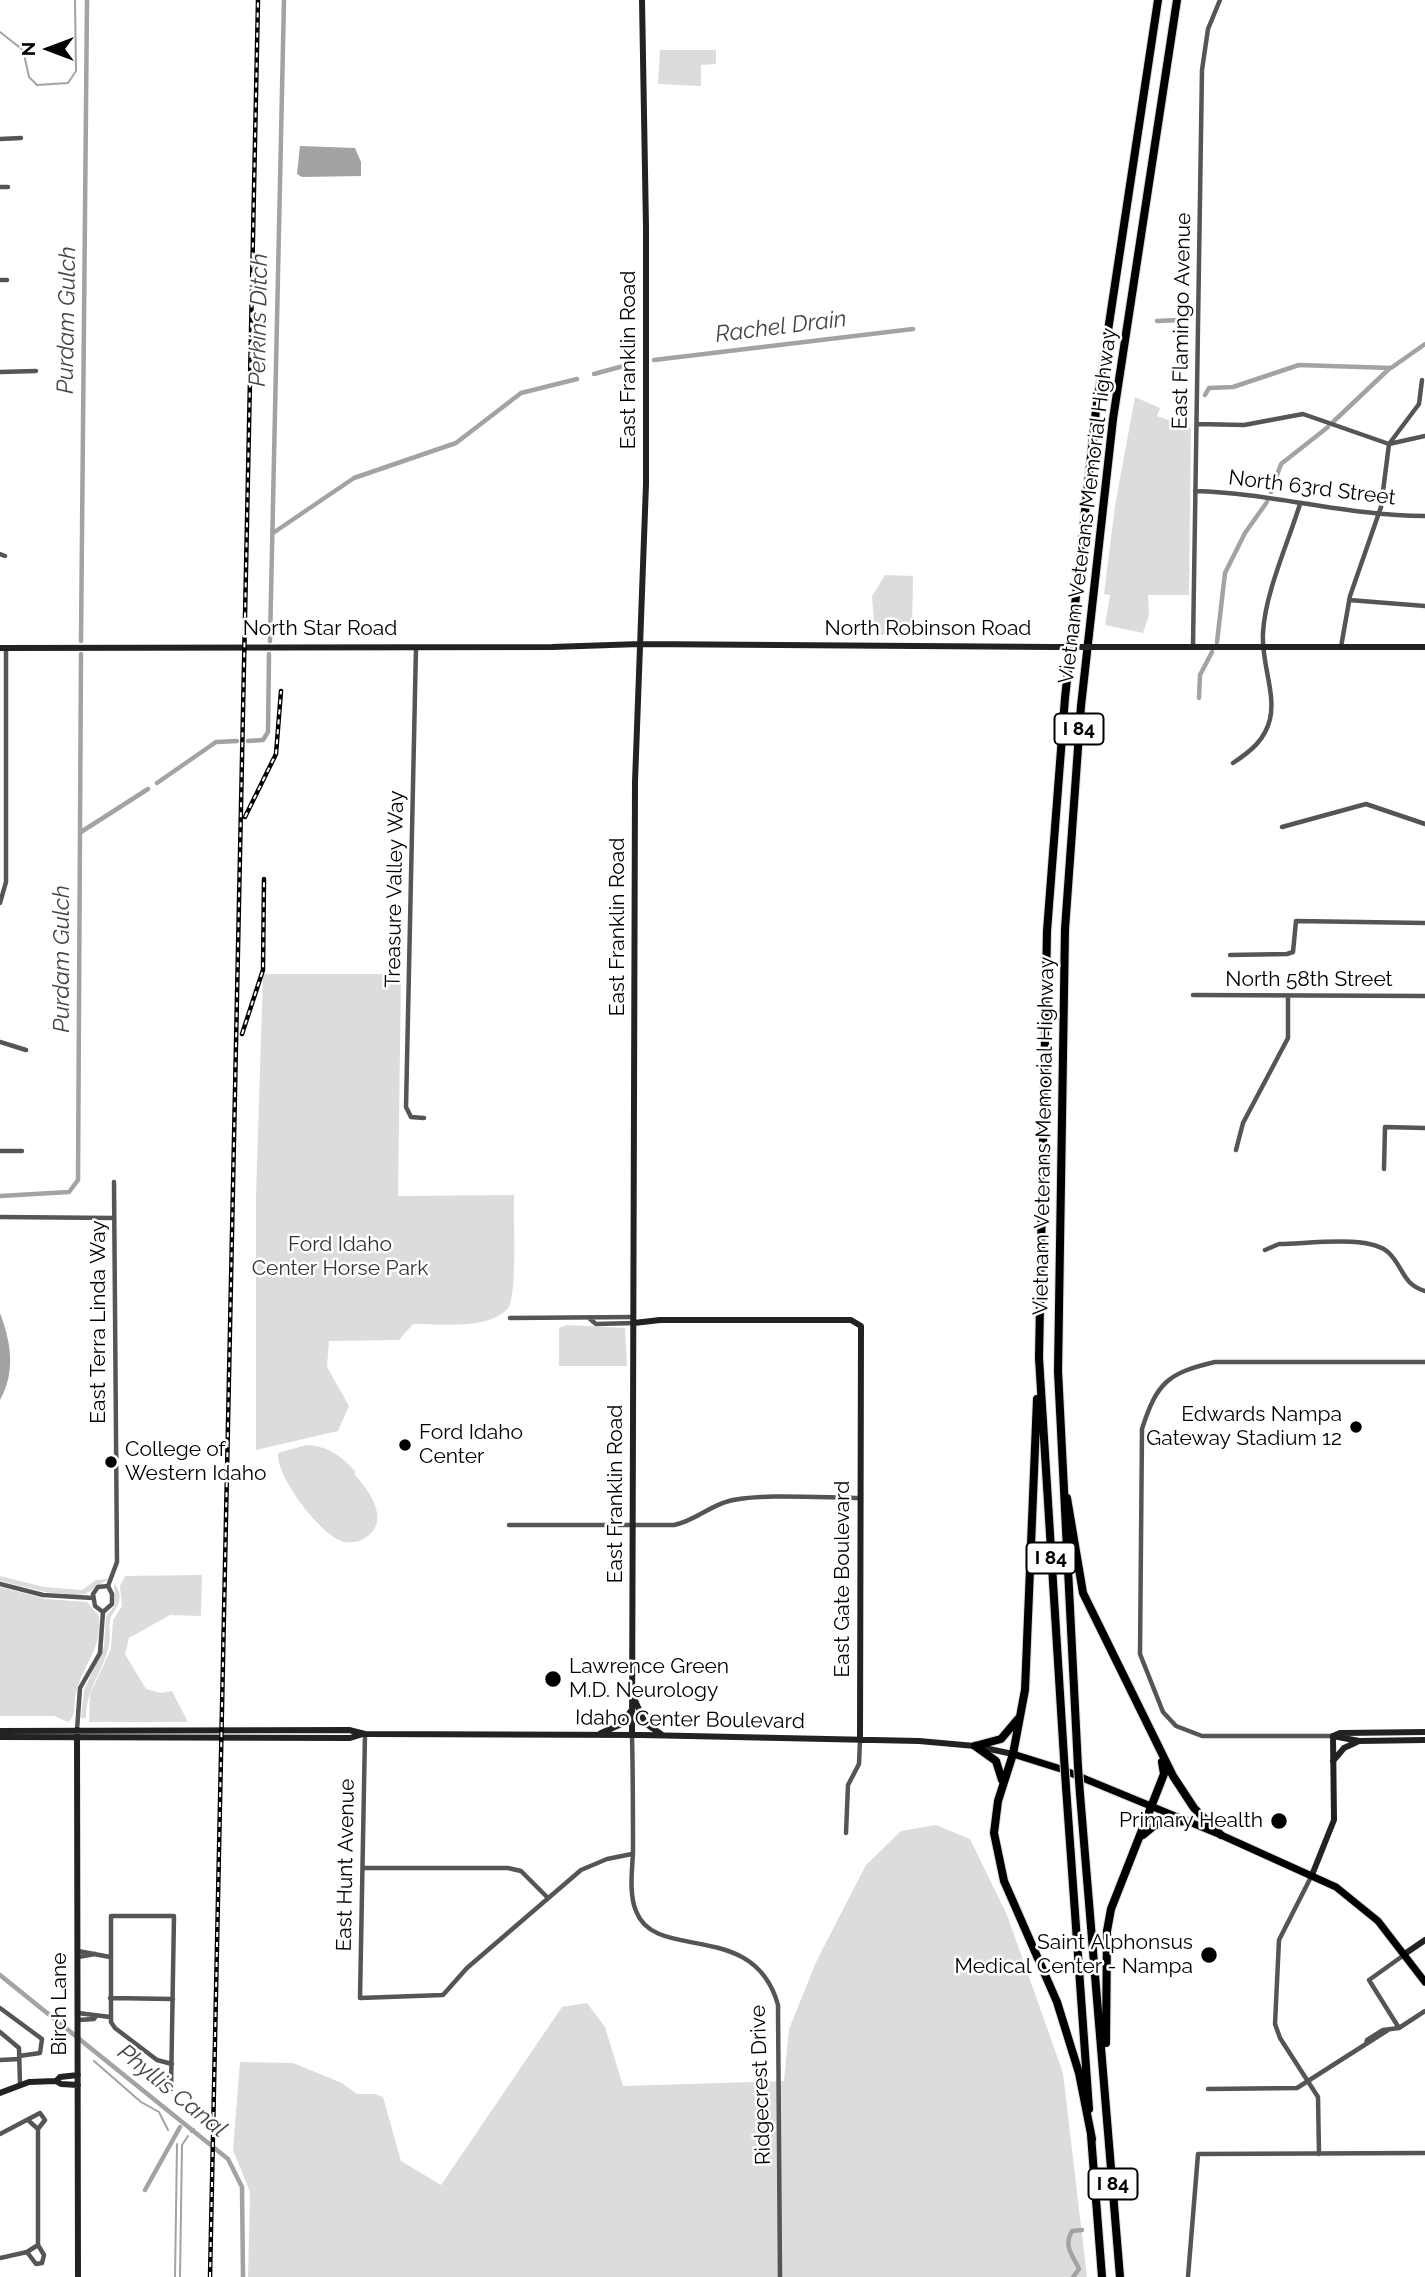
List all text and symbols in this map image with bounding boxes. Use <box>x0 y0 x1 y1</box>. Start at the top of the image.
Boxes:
north arrow <box>14 14 84 84</box>
text: N <box>17 42 39 56</box>
street label: East Flamingo Avenue <box>1168 212 1196 430</box>
water label: Purdam Gulch <box>52 246 82 394</box>
water label: Perkins Ditch <box>244 253 274 387</box>
street label: East Franklin Road <box>616 271 642 449</box>
water label: Rachel Drain <box>714 305 848 349</box>
street label: Vietnam Veterans Memorial Highway <box>1054 327 1122 685</box>
street label: North 63rd Street <box>1227 465 1397 511</box>
street label: North Star Road <box>243 616 397 642</box>
street label: North Robinson Road <box>825 616 1031 642</box>
road number: I 84 <box>1054 714 1104 744</box>
street label: Treasure Valley Way <box>381 790 409 988</box>
street label: East Franklin Road <box>605 838 631 1016</box>
water label: Purdam Gulch <box>48 885 76 1033</box>
street label: Vietnam Veterans Memorial Highway <box>1028 957 1060 1315</box>
street label: North 58th Street <box>1225 967 1393 993</box>
street label: East Terra Linda Way <box>86 1220 112 1424</box>
park label: Ford Idaho Center Horse Park <box>252 1232 428 1282</box>
place label: Edwards Nampa Gateway Stadium 12 <box>1146 1402 1342 1452</box>
street label: East Franklin Road <box>603 1405 629 1583</box>
marker: Edwards Nampa Gateway Stadium 12 <box>1348 1419 1364 1435</box>
place label: Ford Idaho Center <box>419 1420 523 1470</box>
place label: College of Western Idaho <box>125 1437 266 1487</box>
marker: Ford Idaho Center <box>397 1437 413 1453</box>
marker: College of Western Idaho <box>103 1454 119 1470</box>
street label: East Gate Boulevard <box>830 1481 856 1677</box>
road number: I 84 <box>1026 1542 1076 1574</box>
place label: Lawrence Green M.D. Neurology <box>569 1654 729 1704</box>
marker: Lawrence Green M.D. Neurology <box>543 1669 563 1689</box>
street label: Idaho Center Boulevard <box>575 1705 805 1735</box>
street label: East Hunt Avenue <box>332 1778 360 1952</box>
place label: Primary Health <box>1119 1808 1263 1834</box>
marker: Primary Health <box>1269 1811 1289 1831</box>
place label: Saint Alphonsus Medical Center - Nampa <box>955 1930 1193 1980</box>
marker: Saint Alphonsus Medical Center - Nampa <box>1199 1945 1219 1965</box>
street label: Birch Lane <box>47 1953 73 2055</box>
street label: Ridgecrest Drive <box>746 2005 776 2165</box>
water label: Phyllis Canal <box>112 2039 232 2143</box>
road number: I 84 <box>1088 2168 1138 2200</box>

